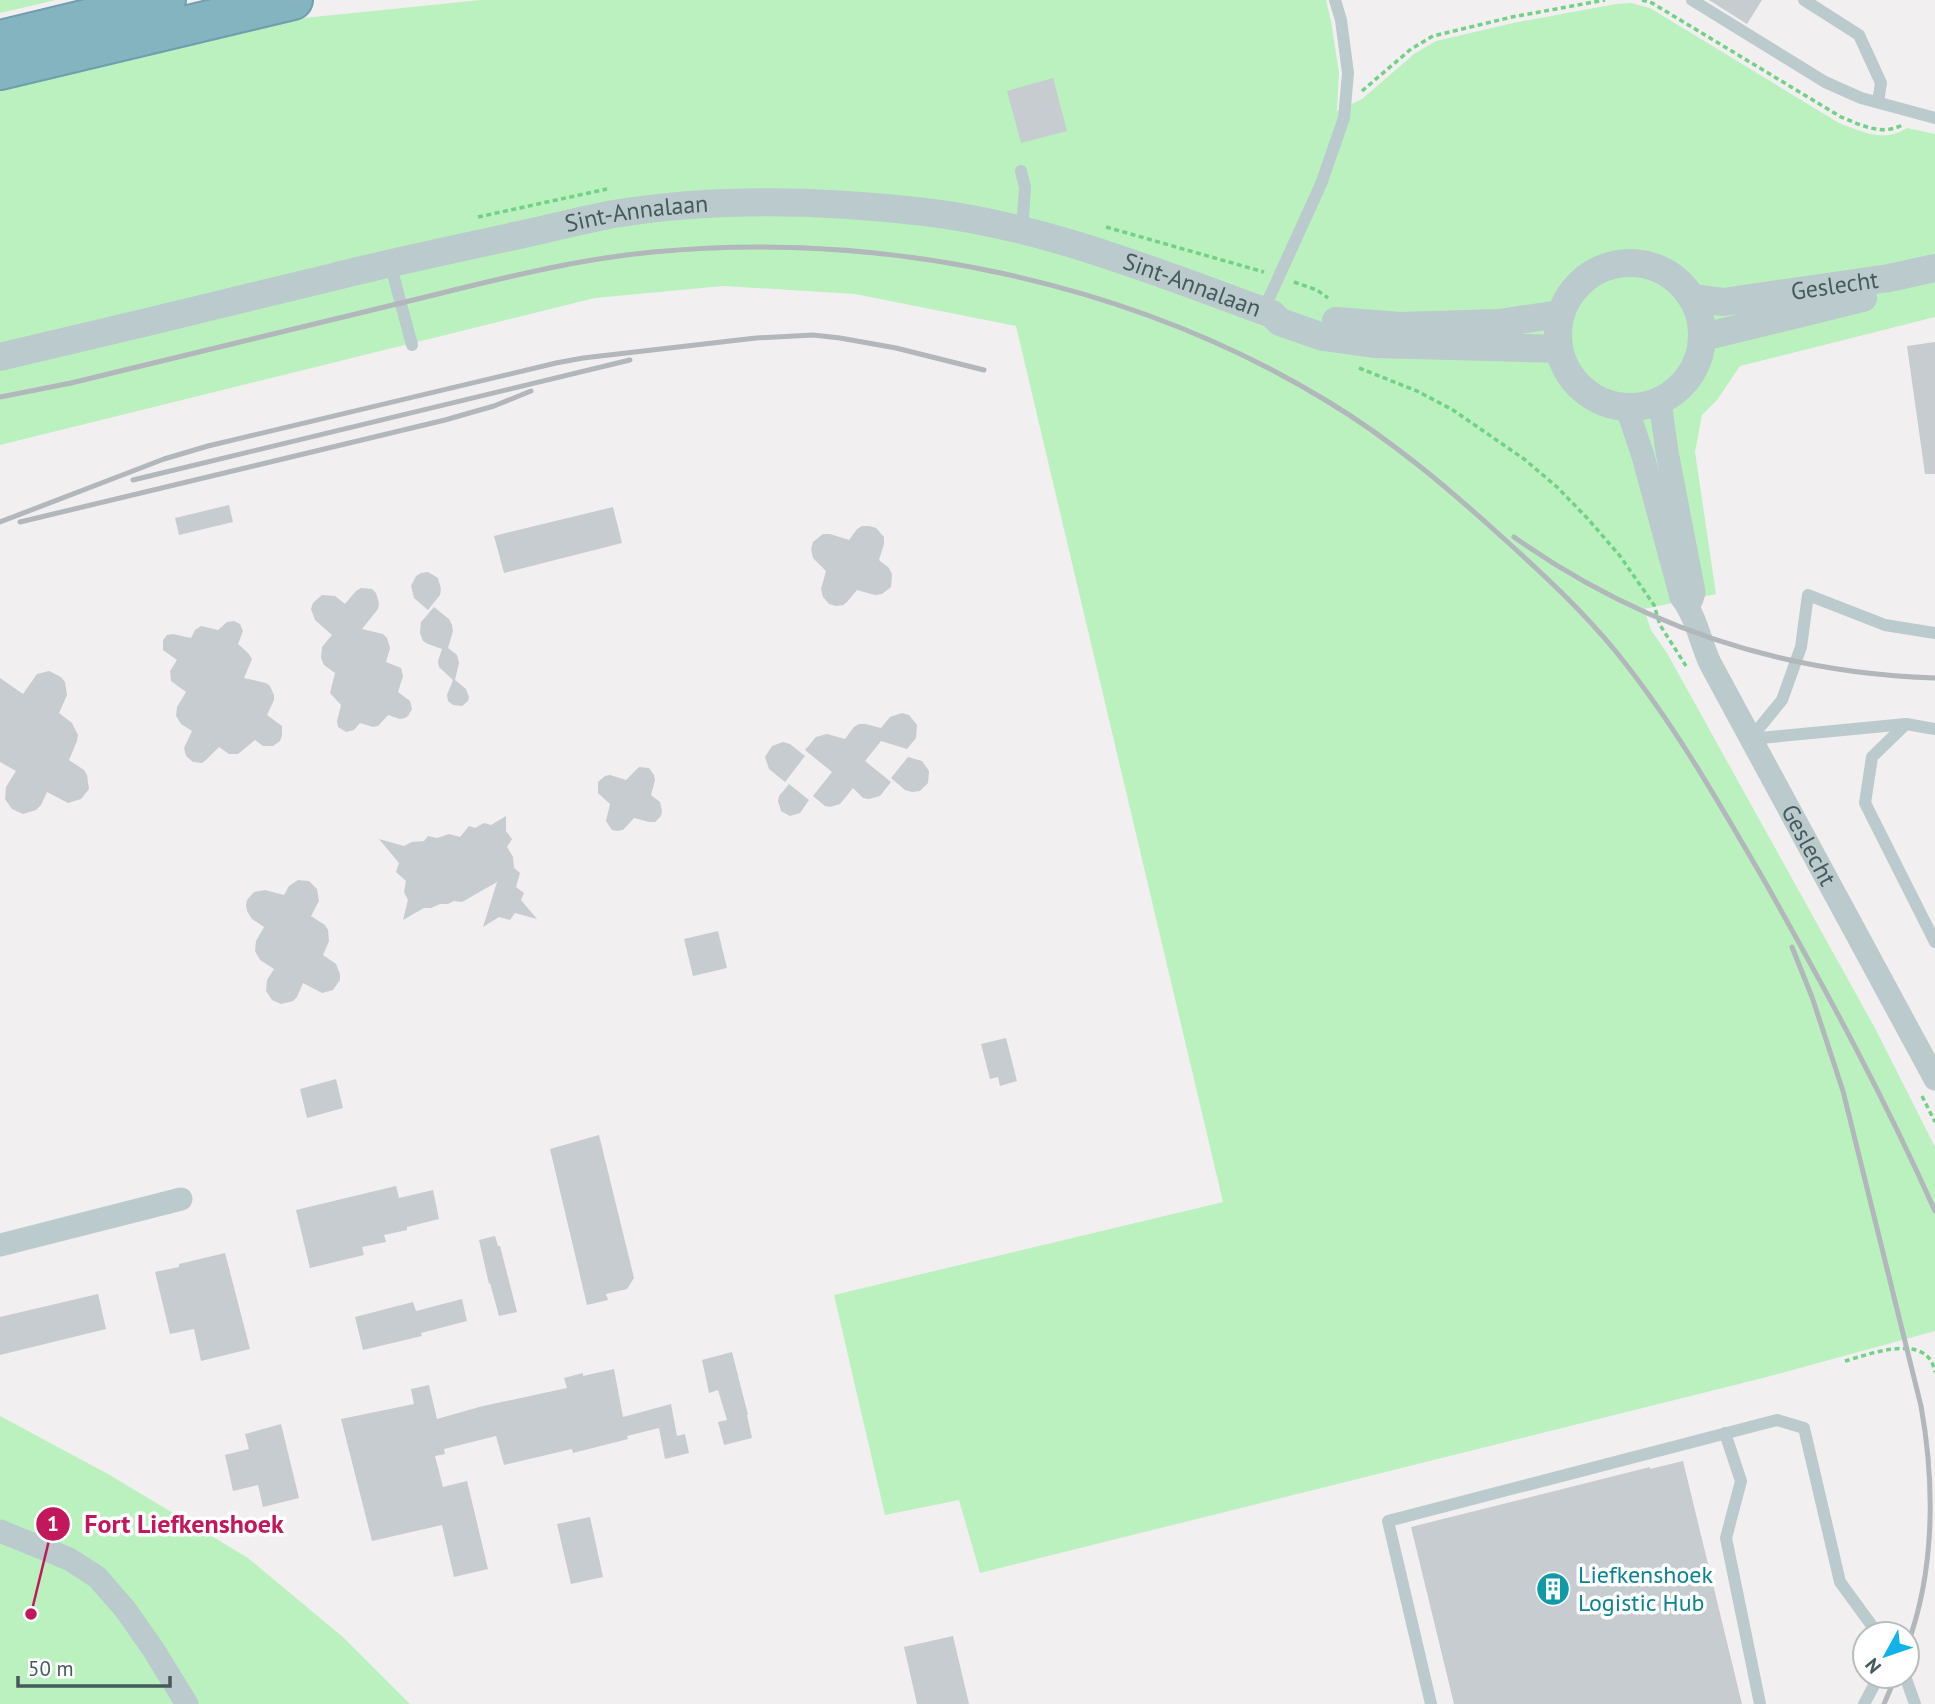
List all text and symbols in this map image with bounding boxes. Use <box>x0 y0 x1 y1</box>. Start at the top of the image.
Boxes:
street label: Sint-Annalaan <box>562 188 709 239</box>
street label: Sint-Annalaan <box>1119 245 1265 324</box>
street label: Geslecht <box>1789 264 1880 307</box>
street label: Geslecht <box>1774 799 1844 891</box>
callout: Fort Liefkenshoek <box>35 1500 298 1547</box>
text: Fort Liefkenshoek <box>84 1507 284 1540</box>
text: 1 <box>47 1510 59 1537</box>
place label: Liefkenshoek Logistic Hub <box>1578 1559 1714 1618</box>
building icon: Liefkenshoek Logistic Hub <box>1534 1570 1572 1608</box>
north arrow <box>1851 1620 1921 1690</box>
scale bar <box>18 1644 170 1688</box>
text: N <box>1860 1653 1886 1678</box>
text: 50 m <box>28 1655 74 1682</box>

